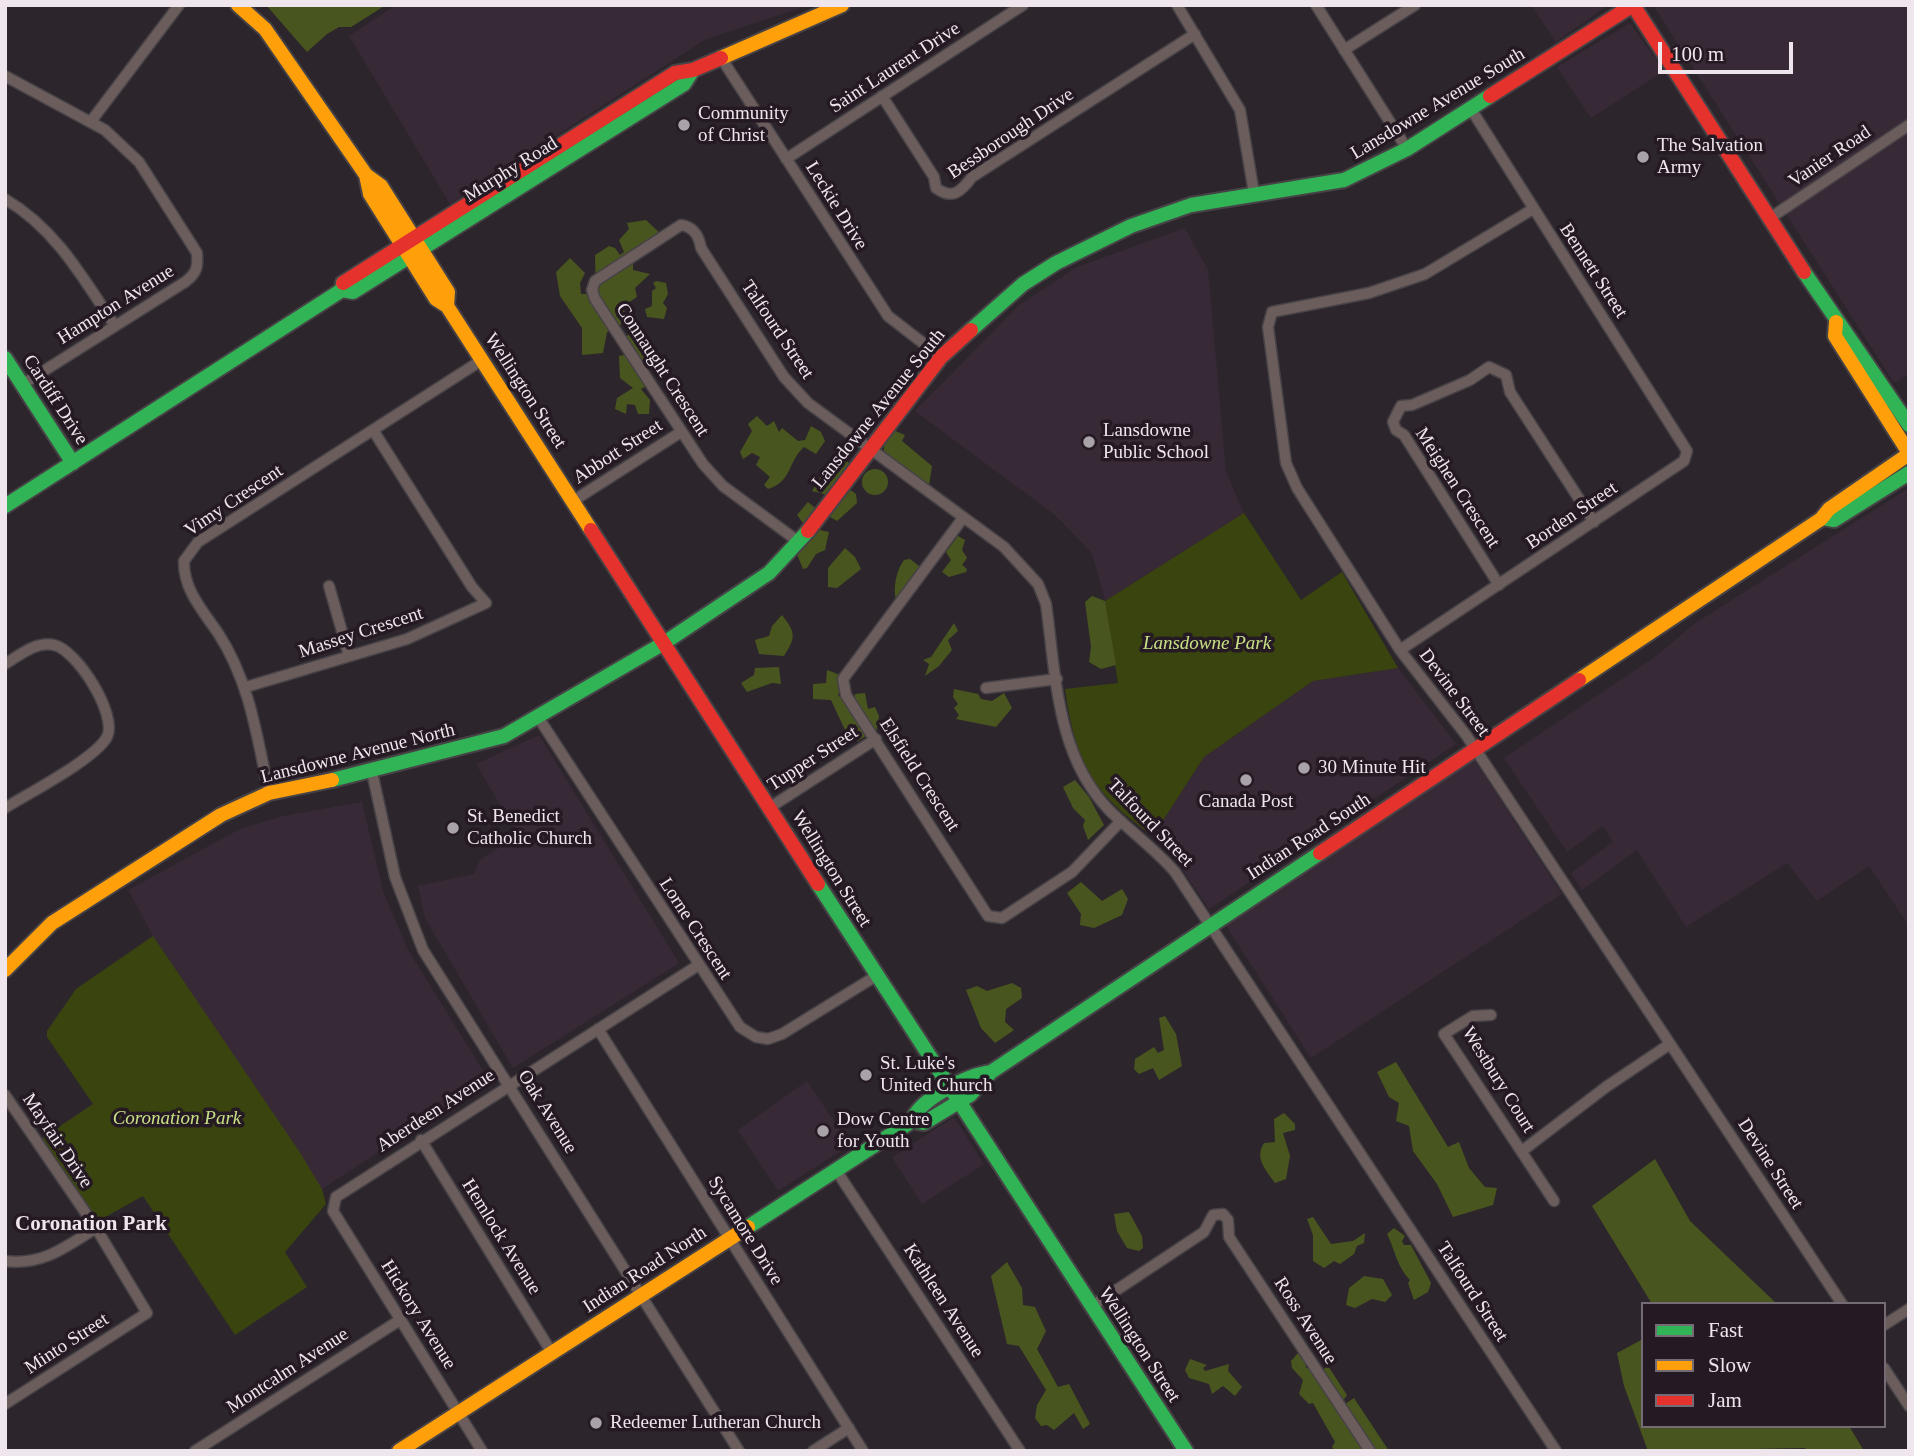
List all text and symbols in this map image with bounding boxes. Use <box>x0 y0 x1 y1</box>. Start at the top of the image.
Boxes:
street label: Saint Laurent Drive <box>826 17 964 119</box>
scale bar <box>1662 28 1797 72</box>
text: 100 m <box>1671 42 1724 66</box>
street label: Lansdowne Avenue South <box>1347 43 1529 165</box>
street label: Bessborough Drive <box>944 83 1078 185</box>
place label: Community of Christ <box>698 103 789 147</box>
marker: Community of Christ <box>676 117 692 133</box>
street label: Vanier Road <box>1784 121 1876 193</box>
street label: Murphy Road <box>460 132 562 208</box>
place label: The Salvation Army <box>1657 135 1763 179</box>
marker: The Salvation Army <box>1635 149 1651 165</box>
street label: Leckie Drive <box>800 158 872 254</box>
street label: Bennett Street <box>1554 219 1632 323</box>
street label: Hampton Avenue <box>54 260 178 350</box>
street label: Talfourd Street <box>736 276 818 384</box>
street label: Connaught Crescent <box>610 299 714 441</box>
street label: Lansdowne Avenue South <box>807 324 951 494</box>
street label: Wellington Street <box>479 329 571 453</box>
street label: Cardiff Drive <box>18 351 92 449</box>
street label: Abbott Street <box>569 415 667 489</box>
place label: Lansdowne Public School <box>1103 420 1209 464</box>
street label: Meighen Crescent <box>1410 424 1504 552</box>
marker: Lansdowne Public School <box>1081 434 1097 450</box>
street label: Vimy Crescent <box>181 460 287 542</box>
street label: Borden Street <box>1522 477 1622 555</box>
street label: Massey Crescent <box>296 602 426 664</box>
park label: Lansdowne Park <box>1143 633 1271 655</box>
street label: Devine Street <box>1414 645 1494 741</box>
street label: Elsfield Crescent <box>874 714 964 836</box>
street label: Lansdowne Avenue North <box>259 719 457 789</box>
street label: Tupper Street <box>763 721 863 797</box>
place label: 30 Minute Hit <box>1318 757 1426 779</box>
marker: 30 Minute Hit <box>1296 760 1312 776</box>
marker: Canada Post <box>1238 772 1254 788</box>
street label: Talfourd Street <box>1102 774 1198 872</box>
street label: Indian Road South <box>1243 789 1375 885</box>
place label: Canada Post <box>1199 791 1293 813</box>
place label: St. Benedict Catholic Church <box>467 806 592 850</box>
street label: Wellington Street <box>786 807 876 931</box>
marker: St. Benedict Catholic Church <box>445 820 461 836</box>
street label: Lorne Crescent <box>654 874 736 984</box>
street label: Westbury Court <box>1456 1023 1540 1137</box>
place label: St. Luke's United Church <box>880 1053 992 1097</box>
street label: Aberdeen Avenue <box>373 1064 499 1158</box>
street label: Oak Avenue <box>512 1066 582 1158</box>
marker: St. Luke's United Church <box>858 1067 874 1083</box>
street label: Mayfair Drive <box>17 1089 97 1193</box>
park label: Coronation Park <box>113 1108 241 1130</box>
place label: Dow Centre for Youth <box>837 1109 929 1153</box>
street label: Devine Street <box>1732 1114 1808 1214</box>
marker: Dow Centre for Youth <box>815 1123 831 1139</box>
street label: Sycamore Drive <box>702 1172 788 1290</box>
street label: Hemlock Avenue <box>456 1175 546 1299</box>
district label: Coronation Park <box>15 1212 167 1238</box>
street label: Indian Road North <box>579 1222 711 1318</box>
street label: Talfourd Street <box>1431 1238 1513 1346</box>
street label: Kathleen Avenue <box>898 1240 988 1362</box>
street label: Hickory Avenue <box>375 1256 461 1374</box>
street label: Ross Avenue <box>1268 1273 1342 1369</box>
street label: Wellington Street <box>1093 1283 1185 1407</box>
legend <box>1641 1302 1886 1428</box>
street label: Minto Street <box>21 1308 113 1380</box>
text: Fast <box>1708 1318 1743 1342</box>
street label: Montcalm Avenue <box>223 1323 353 1419</box>
text: Slow <box>1708 1353 1751 1377</box>
text: Jam <box>1708 1388 1742 1412</box>
place label: Redeemer Lutheran Church <box>610 1412 821 1434</box>
marker: Redeemer Lutheran Church <box>588 1415 604 1431</box>

